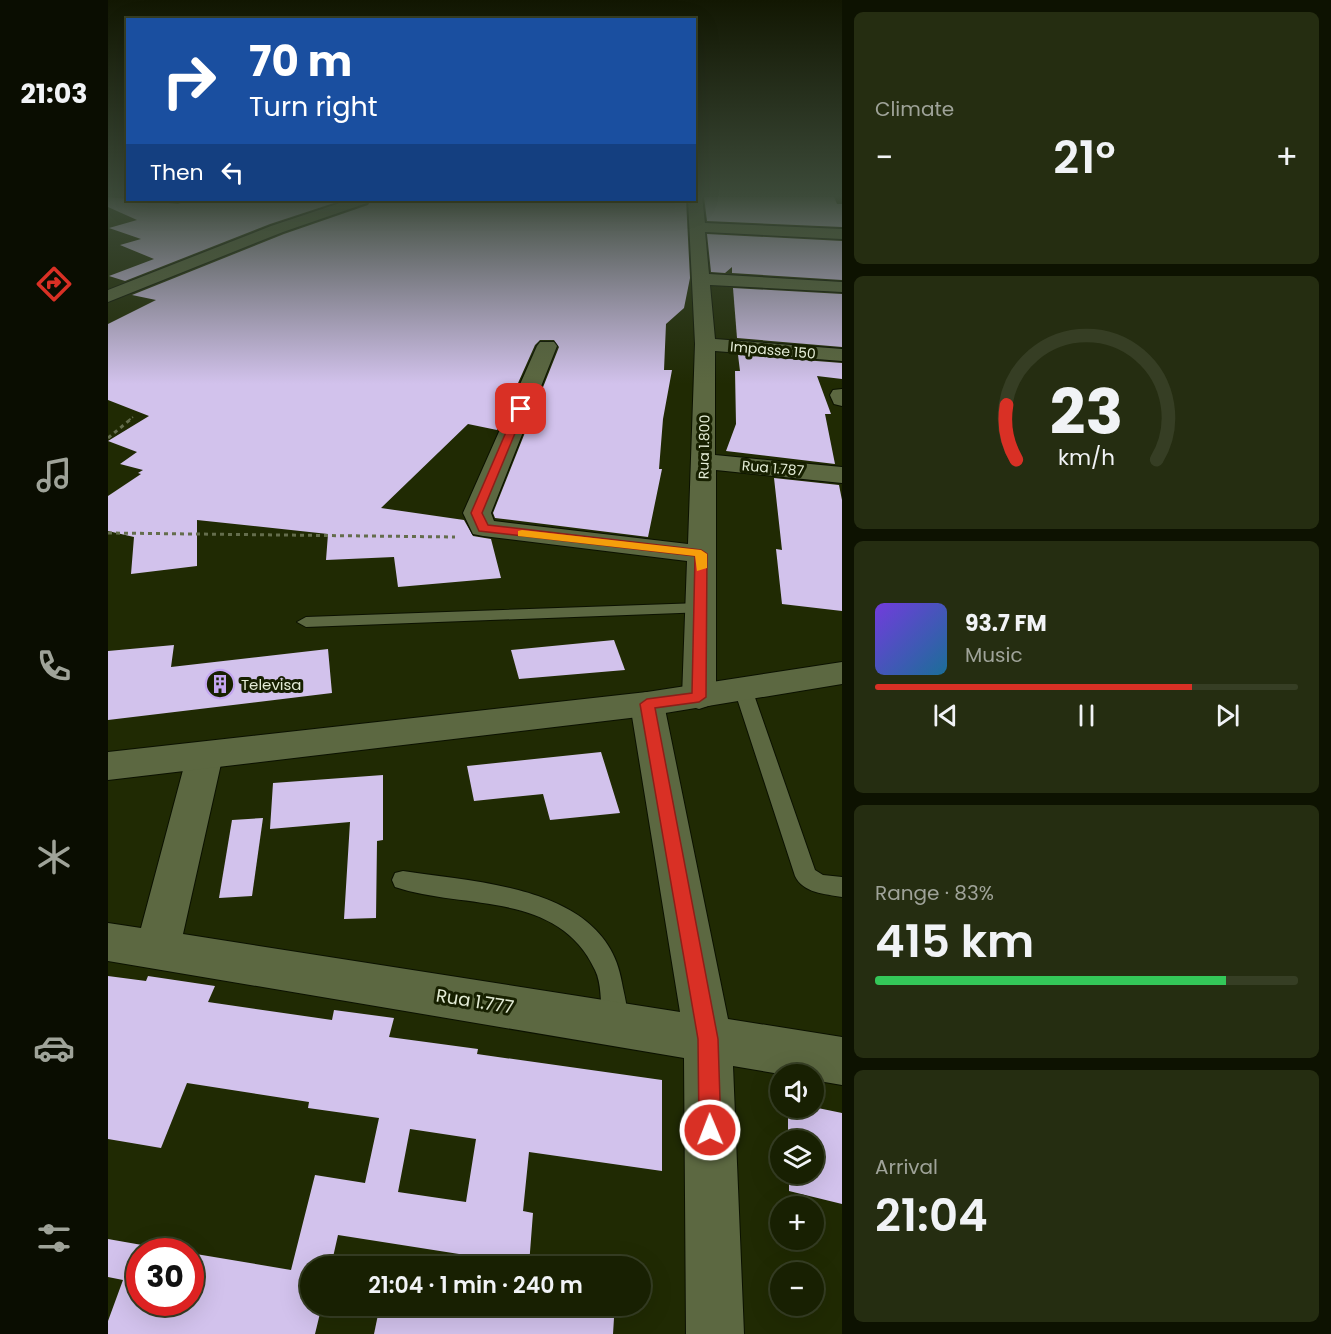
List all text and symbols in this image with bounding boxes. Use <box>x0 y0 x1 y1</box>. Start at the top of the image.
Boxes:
text: 70 m <box>249 32 352 91</box>
icon: right <box>150 42 228 120</box>
text: 21:03 <box>20 75 88 112</box>
text: Turn right <box>249 88 378 125</box>
text: Climate <box>875 95 954 123</box>
text: 21° <box>1053 126 1115 189</box>
text: − <box>875 134 893 181</box>
text: + <box>1275 134 1298 181</box>
icon: left <box>216 156 249 189</box>
text: Then <box>150 157 204 188</box>
icon: directions <box>33 263 75 305</box>
street label: Impasse 150 <box>729 336 817 364</box>
text: 23 <box>1050 368 1123 456</box>
pin <box>495 383 546 434</box>
icon: arrive <box>504 392 537 425</box>
street label: Rua 1.800 <box>693 415 715 479</box>
text: km/h <box>1058 442 1115 473</box>
icon: music <box>33 454 75 496</box>
street label: Rua 1.787 <box>741 455 805 481</box>
text: 93.7 FM <box>965 608 1047 639</box>
text: Music <box>965 641 1023 669</box>
icon: phone <box>33 645 75 687</box>
building icon: Televisa <box>204 668 236 700</box>
place label: Televisa <box>241 674 301 695</box>
icon: previous <box>929 699 962 732</box>
icon: pause <box>1070 699 1103 732</box>
icon: next <box>1211 699 1244 732</box>
icon: climate <box>33 836 75 878</box>
text: Range · 83% <box>875 879 994 907</box>
text: 415 km <box>875 910 1034 973</box>
street label: Rua 1.777 <box>434 983 516 1020</box>
icon: car <box>33 1027 75 1069</box>
map controls <box>770 1064 824 1316</box>
button: sound <box>770 1064 824 1118</box>
position arrow <box>678 1098 742 1162</box>
button: layers <box>770 1130 824 1184</box>
text: Arrival <box>875 1153 938 1181</box>
text: 21:04 <box>875 1184 988 1247</box>
button: + <box>770 1196 824 1250</box>
icon: filters <box>33 1217 75 1259</box>
speed limit sign: 30 <box>126 1238 204 1316</box>
button: − <box>770 1262 824 1316</box>
text: 21:04 · 1 min · 240 m <box>368 1270 583 1301</box>

